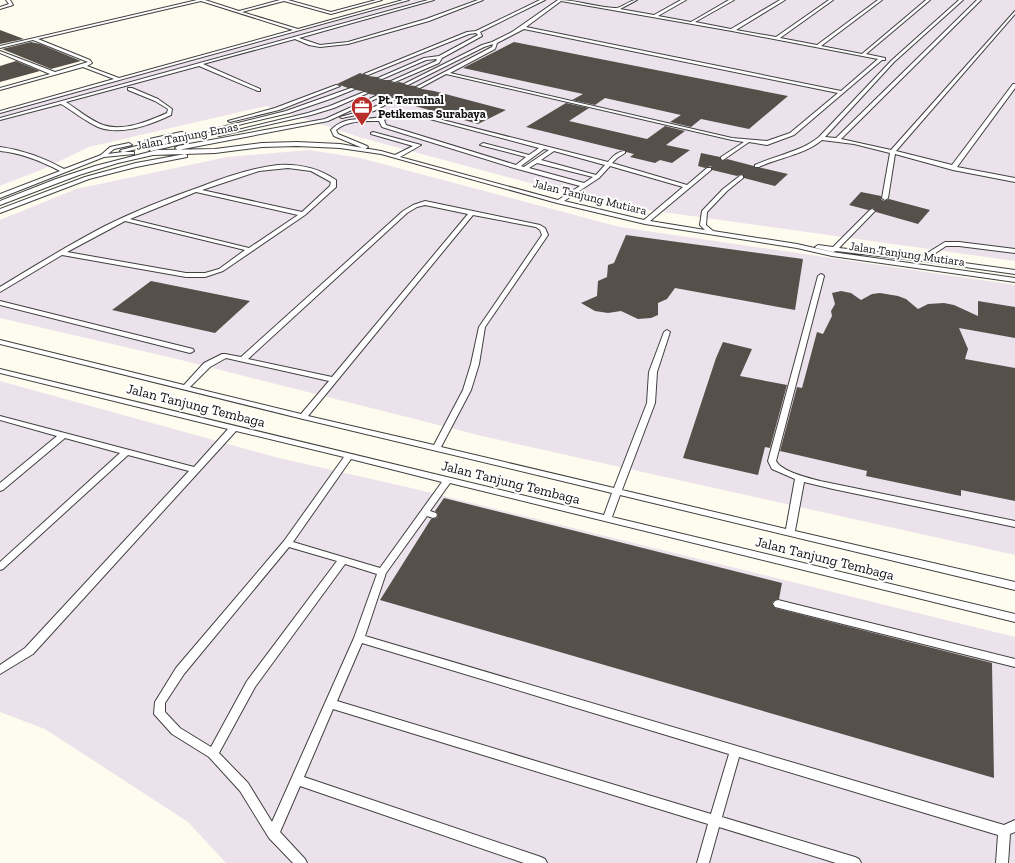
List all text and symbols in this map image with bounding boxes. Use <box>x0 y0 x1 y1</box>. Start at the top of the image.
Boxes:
place label: Pt. Terminal Petikemas Surabaya <box>378 93 486 121</box>
office icon: Pt. Terminal Petikemas Surabaya <box>349 94 375 127</box>
street label: Jalan Tanjung Emas <box>135 119 239 154</box>
street label: Jalan Tanjung Mutiara <box>532 176 648 219</box>
street label: Jalan Tanjung Mutiara <box>848 239 966 270</box>
street label: Jalan Tanjung Tembaga <box>125 380 267 431</box>
street label: Jalan Tanjung Tembaga <box>440 457 582 508</box>
street label: Jalan Tanjung Tembaga <box>754 533 896 584</box>

